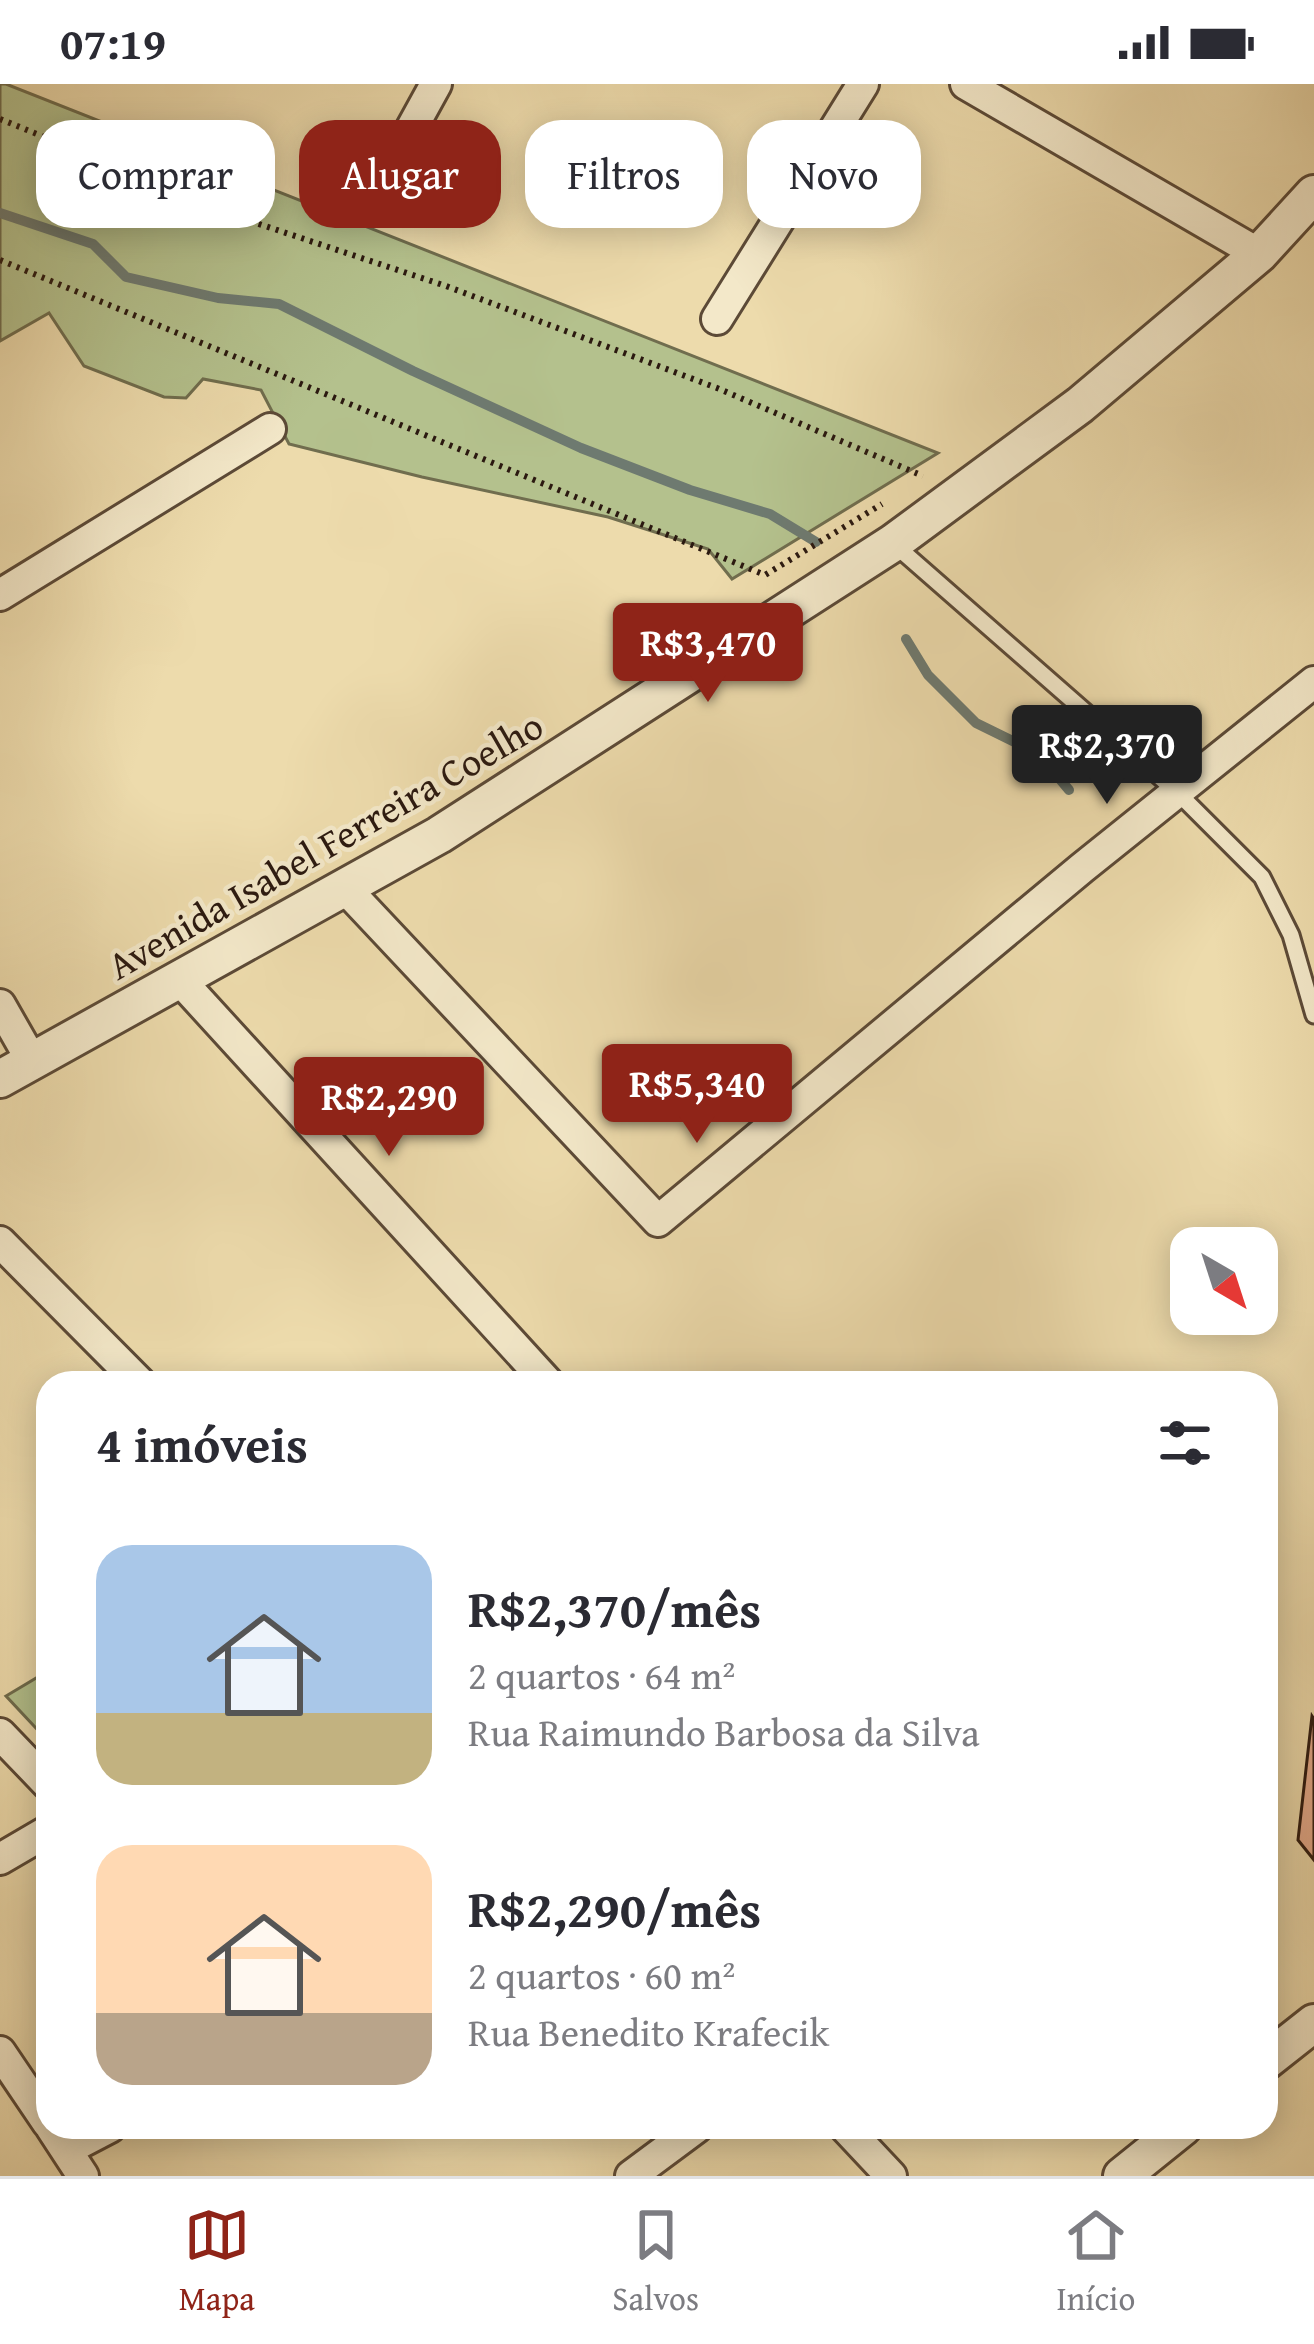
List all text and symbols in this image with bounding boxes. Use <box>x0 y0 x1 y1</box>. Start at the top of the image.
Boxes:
text: 07:19 <box>60 10 166 75</box>
chip: Comprar <box>36 120 275 228</box>
chip: Alugar <box>299 120 501 228</box>
chip: Filtros <box>525 120 723 228</box>
chip: Novo <box>747 120 921 228</box>
pin: R$3,470 <box>597 603 819 705</box>
text: R$3,470 <box>640 613 776 670</box>
street label: Avenida Isabel Ferreira Coelho <box>96 696 553 993</box>
pin: R$2,370 <box>996 705 1218 807</box>
text: R$2,370 <box>1039 715 1175 772</box>
pin: R$5,340 <box>586 1044 808 1146</box>
text: R$5,340 <box>629 1054 765 1111</box>
pin: R$2,290 <box>278 1057 500 1159</box>
text: R$2,290 <box>321 1067 457 1124</box>
north arrow <box>1170 1227 1278 1335</box>
map controls <box>1170 1227 1278 1335</box>
text: 4 imóveis <box>96 1406 308 1481</box>
icon: filters <box>1152 1410 1218 1476</box>
text: R$2,370/mês <box>468 1571 761 1646</box>
icon: home <box>192 1593 336 1737</box>
text: 2 quartos · 64 m² <box>468 1646 735 1703</box>
text: Rua Raimundo Barbosa da Silva <box>468 1703 980 1760</box>
text: R$2,290/mês <box>468 1871 761 1946</box>
icon: home <box>192 1893 336 2037</box>
text: 2 quartos · 60 m² <box>468 1946 735 2003</box>
text: Rua Benedito Krafecik <box>468 2003 829 2060</box>
tab: Mapa <box>179 2202 255 2322</box>
tab: Salvos <box>612 2202 699 2322</box>
tab: Início <box>1057 2202 1135 2322</box>

